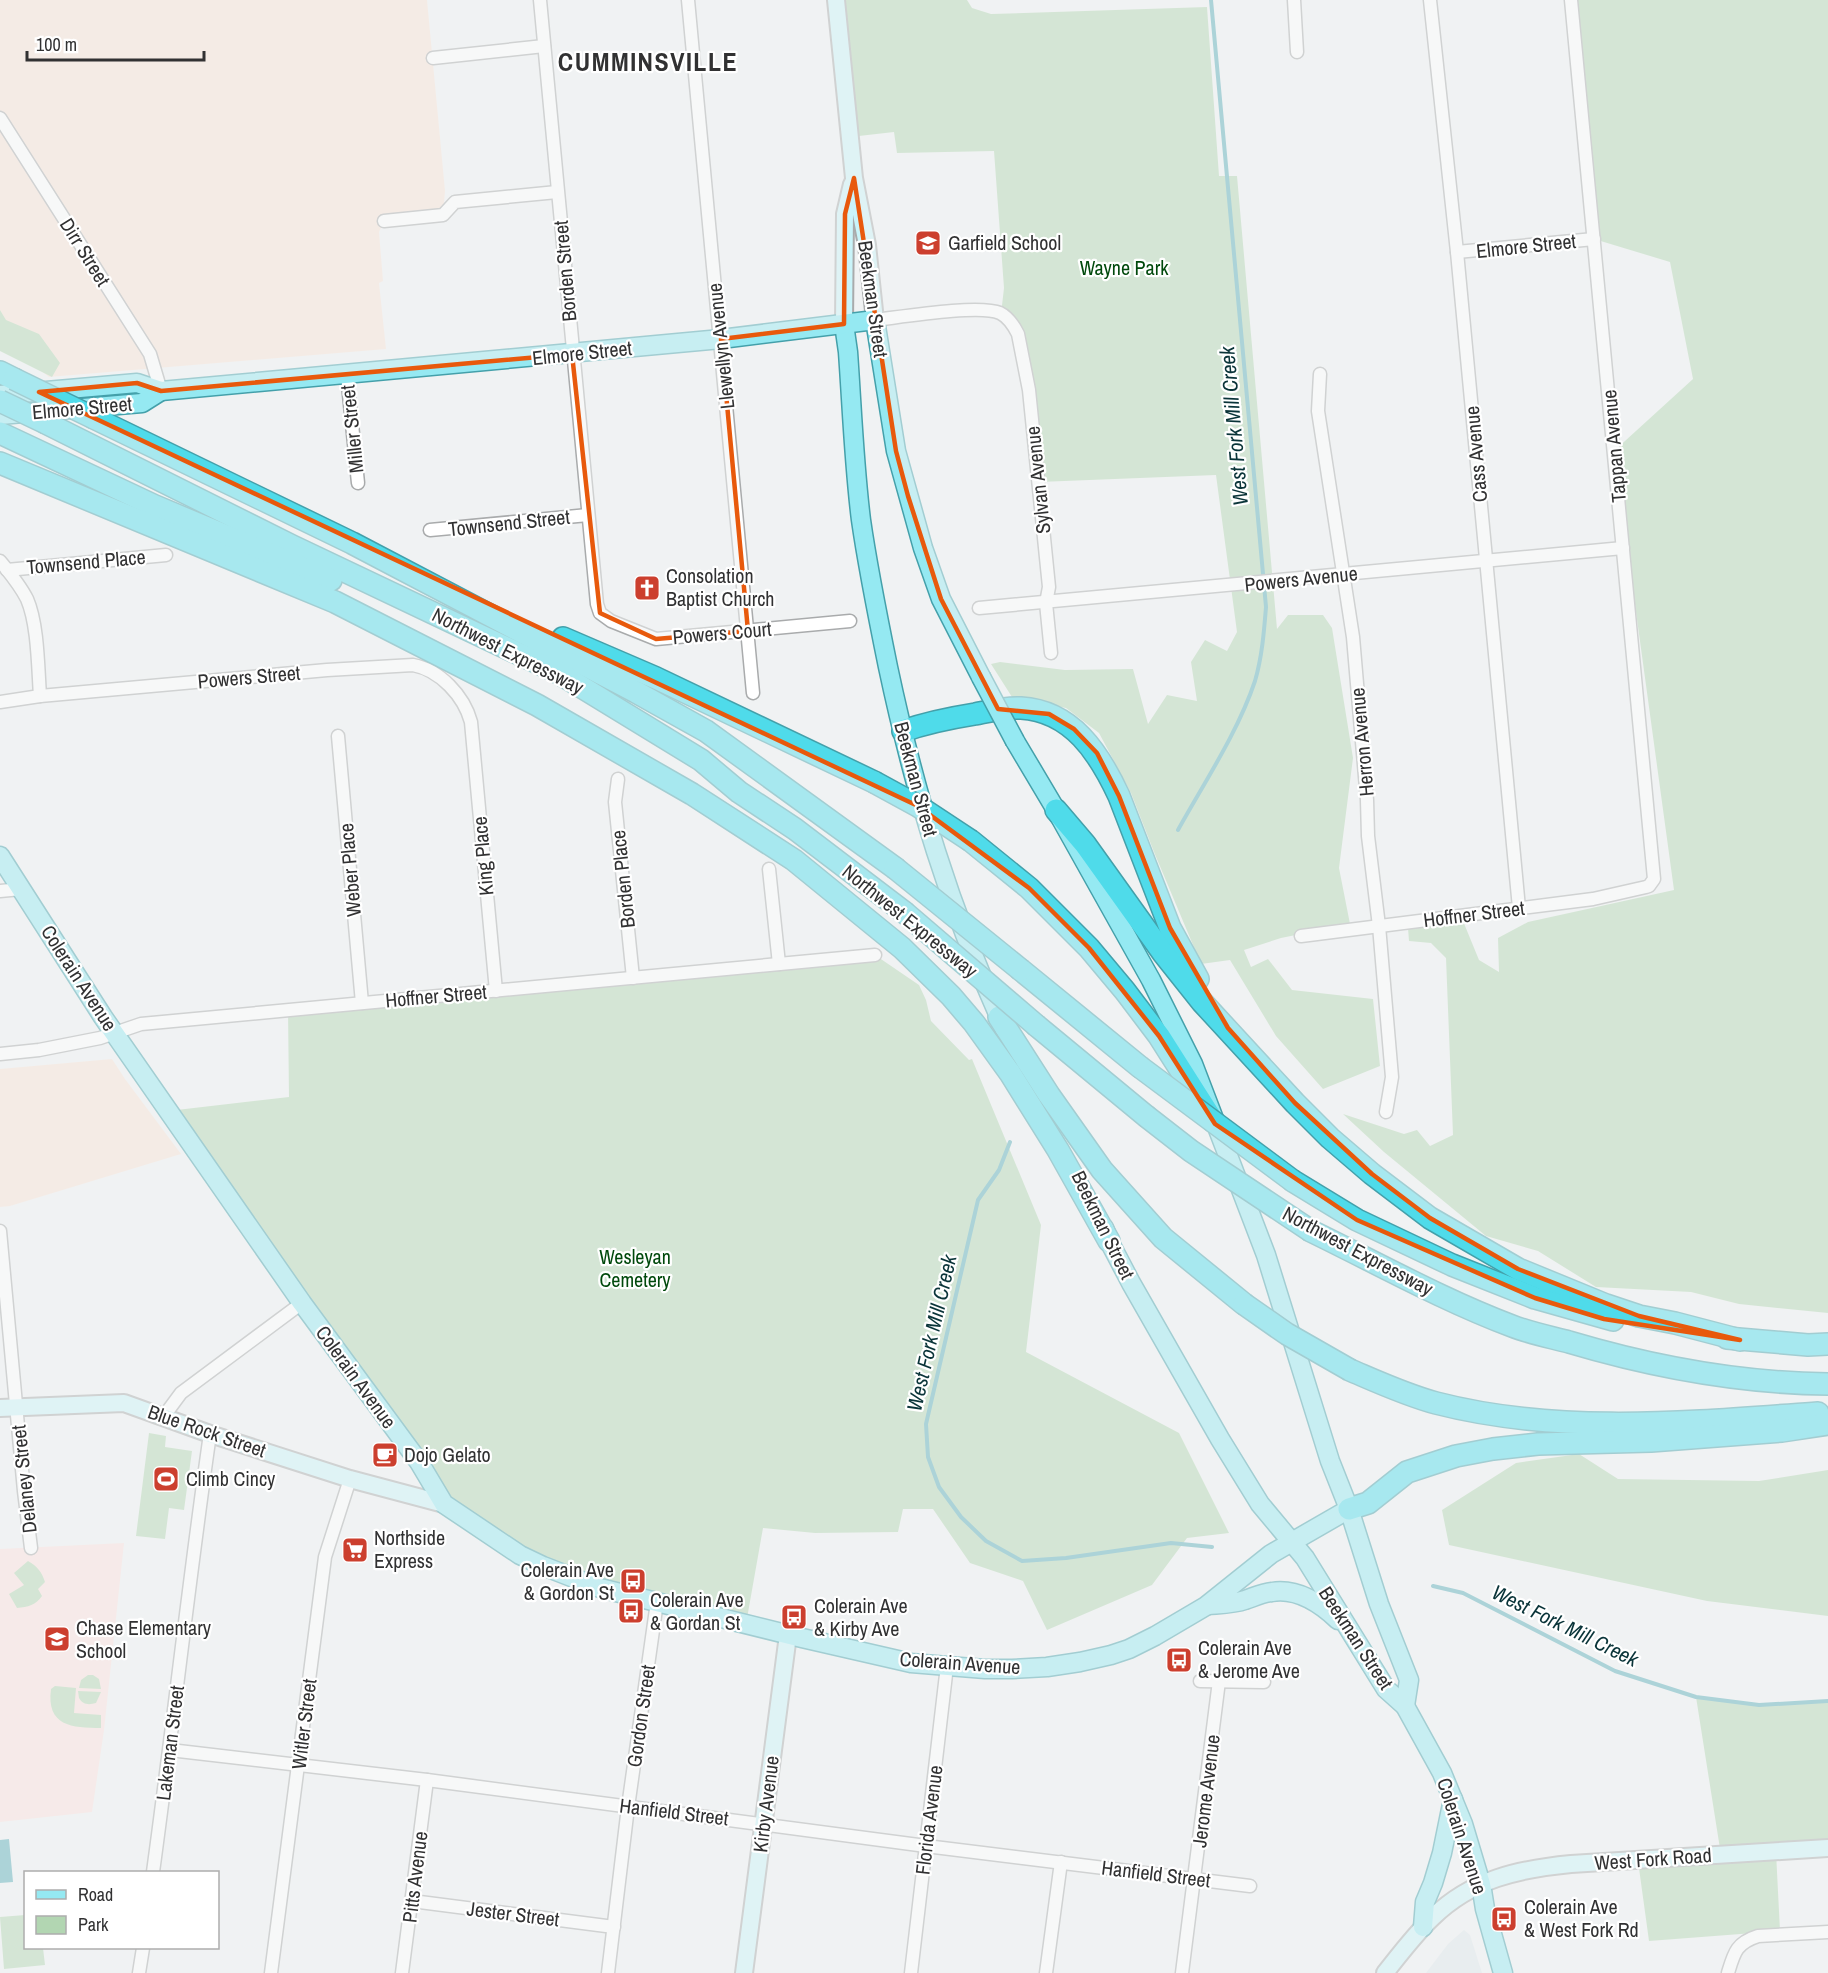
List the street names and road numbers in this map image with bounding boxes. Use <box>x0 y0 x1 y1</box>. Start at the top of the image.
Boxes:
street label: Dirr Street <box>54 213 117 291</box>
street label: Borden Street <box>547 219 582 323</box>
street label: Elmore Street <box>1475 227 1578 264</box>
street label: Beekman Street <box>852 239 895 359</box>
street label: Llewellyn Avenue <box>700 282 741 410</box>
street label: Elmore Street <box>531 334 634 371</box>
street label: Miller Street <box>333 383 370 474</box>
street label: Tappan Avenue <box>1595 389 1632 504</box>
street label: Elmore Street <box>31 390 134 425</box>
street label: Cass Avenue <box>1458 405 1493 503</box>
street label: Sylvan Avenue <box>1018 425 1057 535</box>
street label: Townsend Street <box>447 503 572 542</box>
street label: Townsend Place <box>25 543 147 580</box>
street label: Powers Avenue <box>1243 559 1359 598</box>
street label: Northwest Expressway <box>428 601 589 701</box>
street label: Powers Court <box>671 615 773 650</box>
street label: Powers Street <box>196 659 302 694</box>
street label: Herron Avenue <box>1343 687 1380 798</box>
street label: Beekman Street <box>888 719 945 840</box>
street label: King Place <box>466 815 499 897</box>
street label: Weber Place <box>332 822 367 918</box>
street label: Borden Place <box>604 829 641 929</box>
street label: Northwest Expressway <box>837 858 984 984</box>
street label: Hoffner Street <box>1422 894 1527 933</box>
street label: Colerain Avenue <box>35 920 124 1036</box>
street label: Hoffner Street <box>384 978 488 1013</box>
street label: Beekman Street <box>1066 1166 1142 1284</box>
street label: Northwest Expressway <box>1278 1199 1439 1302</box>
street label: Colerain Avenue <box>310 1320 403 1434</box>
street label: Blue Rock Street <box>145 1398 270 1463</box>
street label: Delaney Street <box>4 1423 43 1534</box>
street label: Beekman Street <box>1313 1581 1400 1695</box>
street label: Colerain Avenue <box>899 1645 1021 1680</box>
street label: Gordon Street <box>620 1663 661 1769</box>
street label: Witler Street <box>285 1677 323 1771</box>
street label: Lakeman Street <box>149 1683 190 1802</box>
street label: Jerome Avenue <box>1185 1733 1226 1849</box>
street label: Kirby Avenue <box>746 1754 785 1854</box>
street label: Florida Avenue <box>908 1764 949 1876</box>
street label: Colerain Avenue <box>1431 1774 1494 1898</box>
street label: Hanfield Street <box>618 1791 730 1832</box>
street label: Pitts Avenue <box>396 1830 433 1924</box>
street label: West Fork Road <box>1593 1841 1712 1876</box>
street label: Hanfield Street <box>1100 1853 1212 1894</box>
street label: Jester Street <box>465 1894 561 1933</box>

